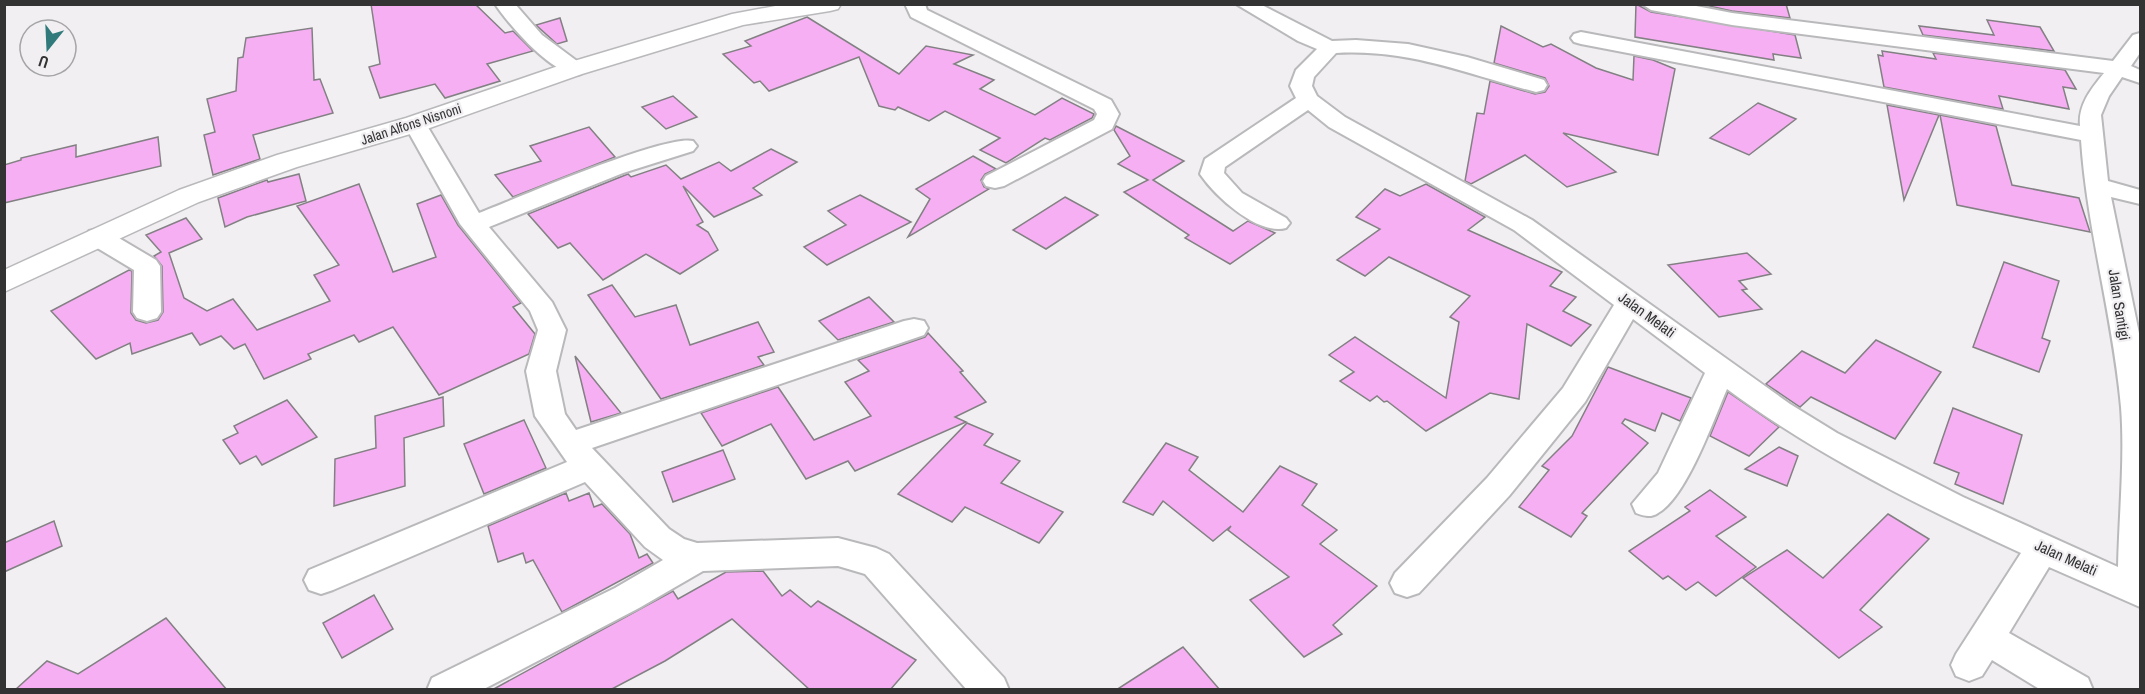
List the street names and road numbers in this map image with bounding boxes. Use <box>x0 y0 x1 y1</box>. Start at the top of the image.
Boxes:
street label: Jalan Alfons Nisnoni <box>358 99 464 149</box>
street label: Jalan Santigi <box>2104 268 2135 342</box>
street label: Jalan Melati <box>1614 287 1680 343</box>
street label: Jalan Melati <box>2032 534 2101 581</box>

